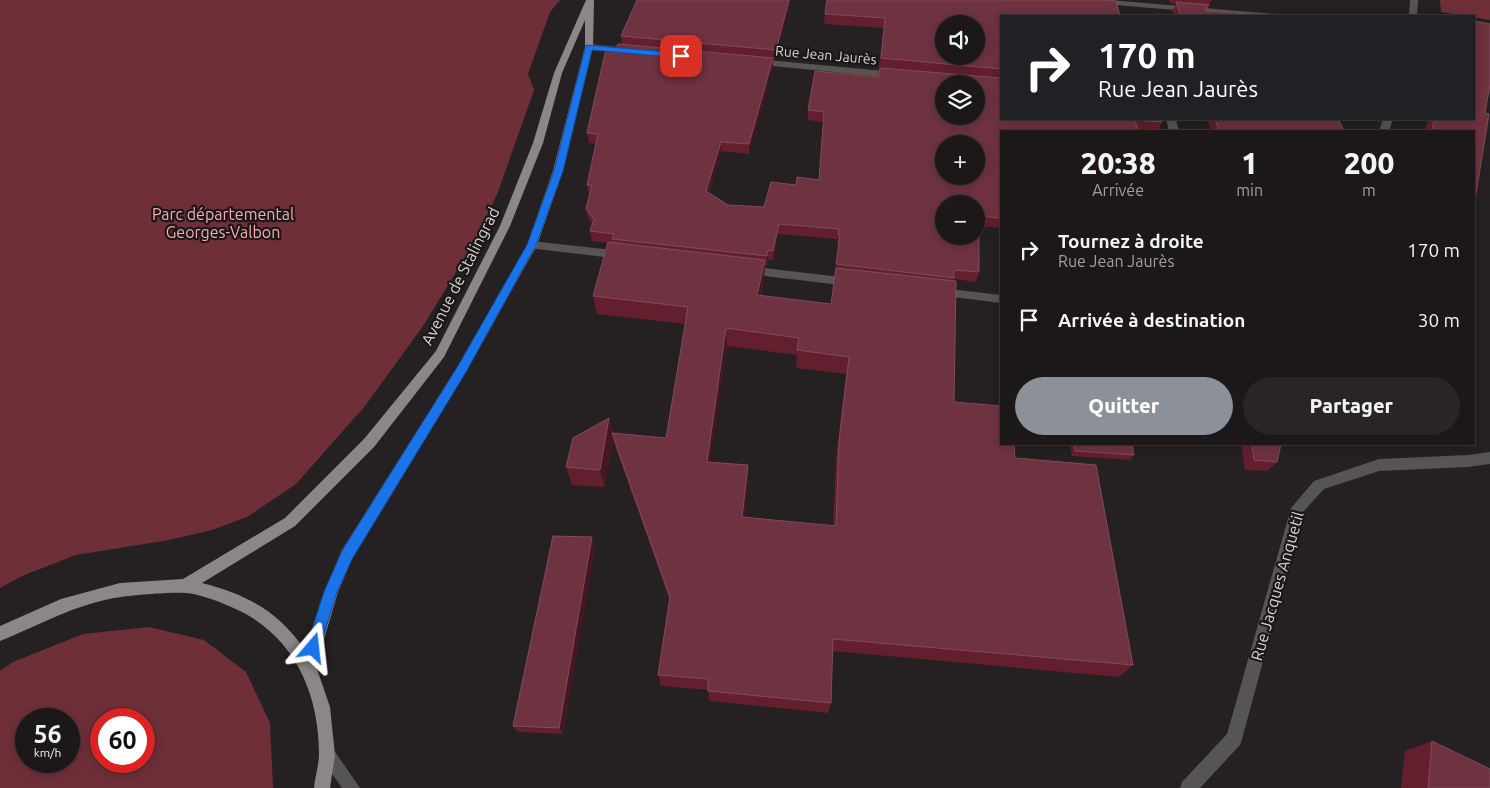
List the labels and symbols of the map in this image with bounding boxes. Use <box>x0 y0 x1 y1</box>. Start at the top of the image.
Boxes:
pin <box>660 35 702 77</box>
street label: Rue Jean Jaurès <box>775 43 877 67</box>
street label: Avenue de Stalingrad <box>417 204 503 348</box>
park label: Parc départemental Georges-Valbon <box>152 205 294 241</box>
street label: Rue Jacques Anquetil <box>1247 509 1307 663</box>
position arrow <box>286 621 338 673</box>
speed limit sign: 60 <box>90 708 155 773</box>

